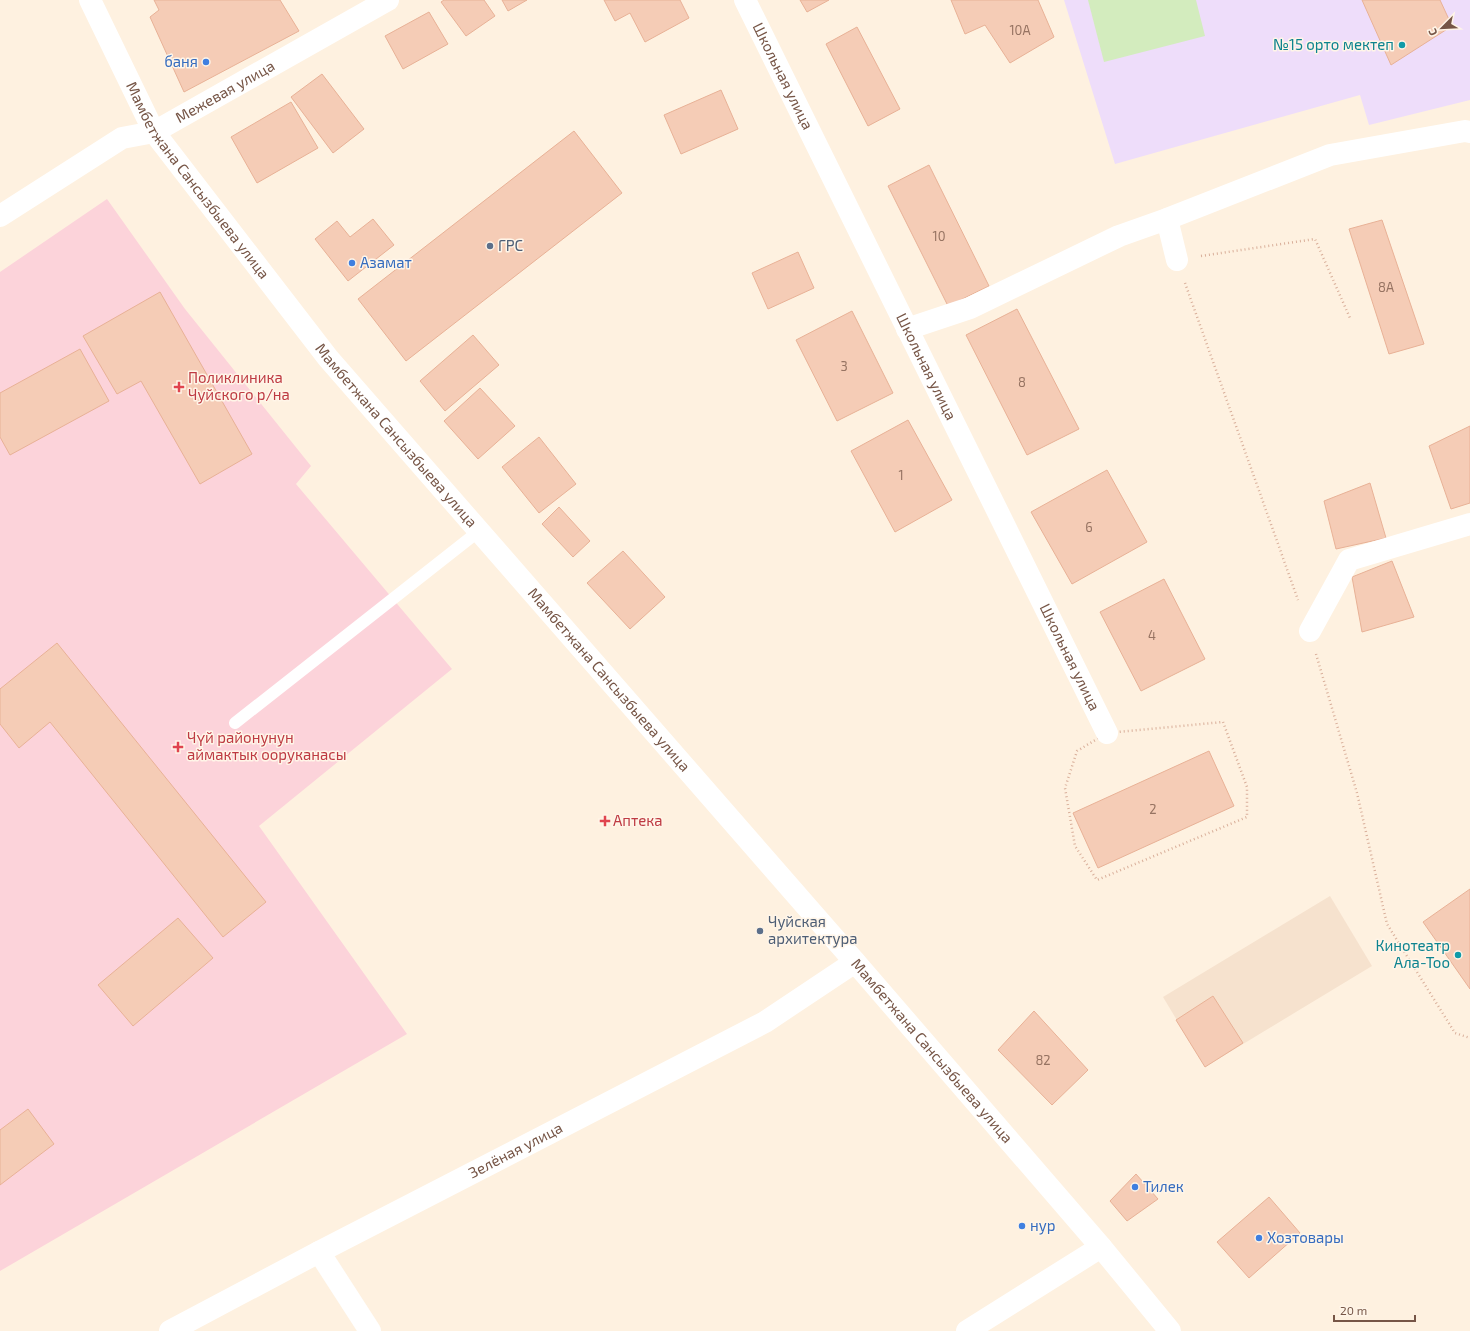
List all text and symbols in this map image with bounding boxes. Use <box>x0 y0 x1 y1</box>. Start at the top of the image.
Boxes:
north arrow <box>1422 8 1462 48</box>
street label: Школьная улица <box>750 19 818 132</box>
house number: 10А <box>1009 22 1031 38</box>
text: С <box>1425 26 1440 38</box>
place label: №15 орто мектеп <box>1273 35 1394 53</box>
marker: №15 орто мектеп <box>1397 40 1407 50</box>
place label: баня <box>164 52 198 70</box>
street label: Межевая улица <box>172 56 277 126</box>
marker: баня <box>201 57 211 67</box>
street label: Мамбетжана Сансызбыева улица <box>123 79 274 282</box>
house number: 10 <box>932 228 946 244</box>
place label: ГРС <box>498 236 524 254</box>
marker: ГРС <box>485 241 495 251</box>
place label: Азамат <box>360 253 412 271</box>
marker: Азамат <box>347 258 357 268</box>
house number: 8А <box>1378 279 1394 295</box>
street label: Школьная улица <box>893 310 961 423</box>
street label: Мамбетжана Сансызбыева улица <box>312 339 481 530</box>
house number: 3 <box>840 358 848 374</box>
place label: Поликлиника Чуйского р/на <box>188 368 290 404</box>
house number: 8 <box>1018 374 1026 390</box>
marker: Поликлиника Чуйского р/на <box>173 381 185 393</box>
house number: 1 <box>898 467 904 483</box>
house number: 6 <box>1085 519 1093 535</box>
street label: Мамбетжана Сансызбыева улица <box>525 584 694 775</box>
street label: Школьная улица <box>1036 600 1104 713</box>
house number: 4 <box>1148 627 1156 643</box>
place label: Чүй районунун аймактык ооруканасы <box>187 728 346 764</box>
marker: Чүй районунун аймактык ооруканасы <box>172 741 184 753</box>
house number: 2 <box>1149 801 1157 817</box>
place label: Аптека <box>613 811 663 829</box>
marker: Аптека <box>600 816 610 826</box>
place label: Чуйская архитектура <box>768 912 858 948</box>
marker: Чуйская архитектура <box>755 926 765 936</box>
place label: Кинотеатр Ала-Тоо <box>1375 936 1450 971</box>
marker: Кинотеатр Ала-Тоо <box>1453 950 1463 960</box>
street label: Мамбетжана Сансызбыева улица <box>848 954 1017 1146</box>
house number: 82 <box>1035 1052 1051 1068</box>
street label: Зелёная улица <box>465 1118 565 1181</box>
place label: Тилек <box>1143 1177 1184 1195</box>
marker: Тилек <box>1130 1182 1140 1192</box>
place label: нур <box>1030 1216 1055 1235</box>
marker: нур <box>1017 1221 1027 1231</box>
place label: Хозтовары <box>1267 1228 1344 1246</box>
marker: Хозтовары <box>1254 1233 1264 1243</box>
scale bar <box>1334 1297 1415 1323</box>
text: 20 m <box>1340 1303 1367 1317</box>

